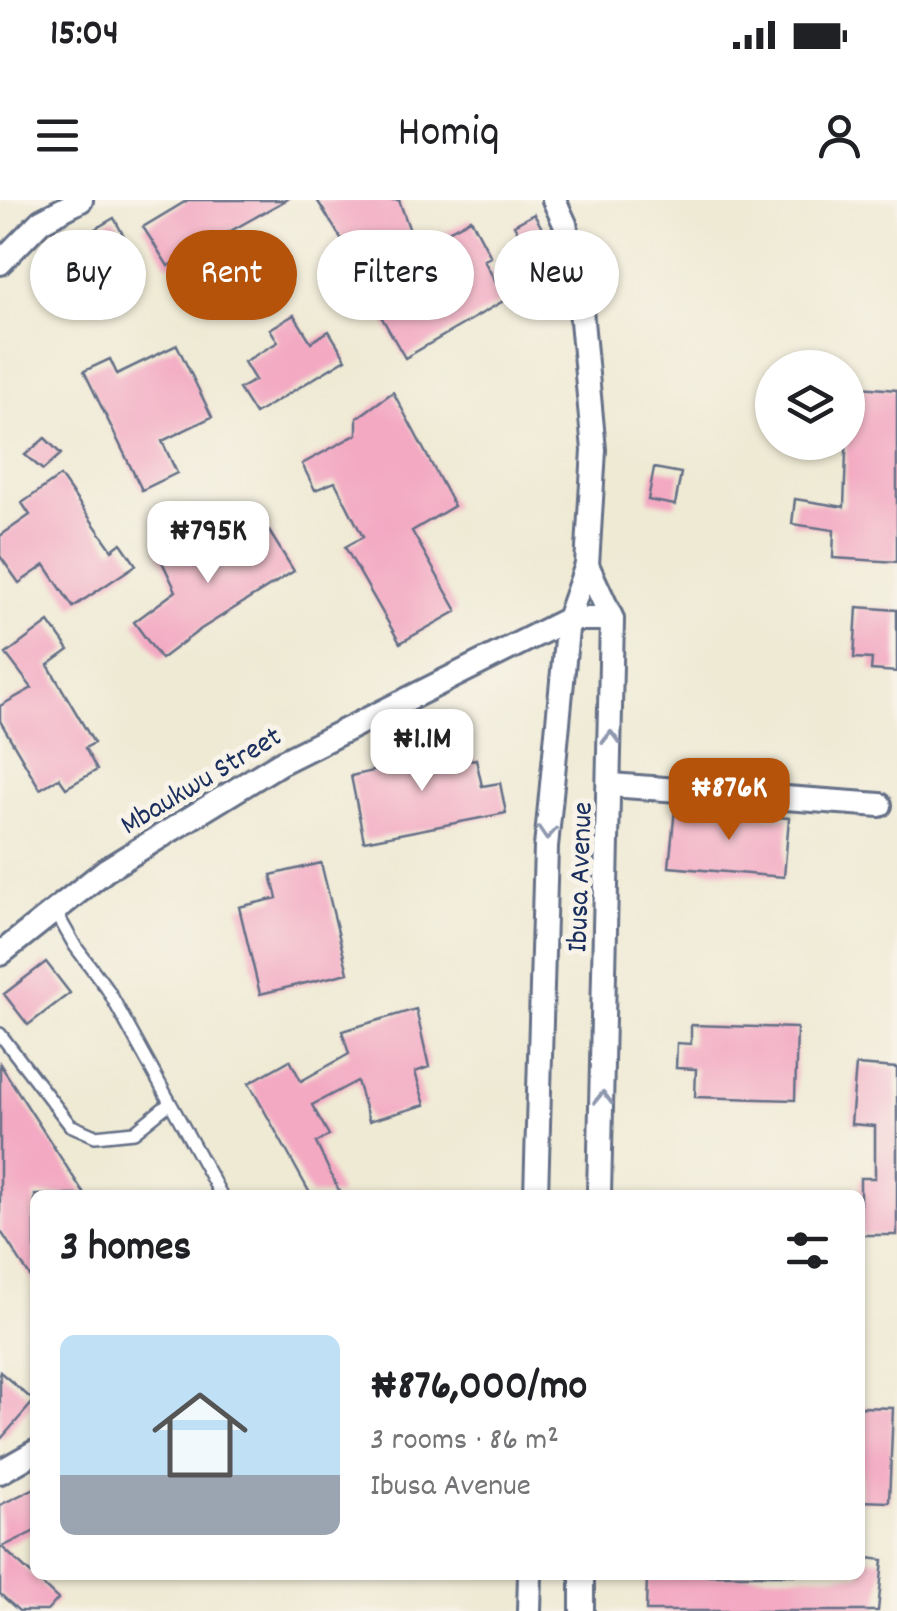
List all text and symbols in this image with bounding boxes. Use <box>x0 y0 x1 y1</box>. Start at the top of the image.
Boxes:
text: 15:04 <box>50 8 119 63</box>
text: Homiq <box>397 103 500 167</box>
icon: menu <box>30 108 85 163</box>
icon: person <box>812 108 867 163</box>
chip: Buy <box>30 230 146 320</box>
chip: Rent <box>166 230 297 320</box>
chip: Filters <box>317 230 474 320</box>
chip: New <box>494 230 619 320</box>
map controls <box>755 350 865 460</box>
button: layers <box>755 350 865 460</box>
pin: ₦795K <box>138 501 278 586</box>
text: ₦795K <box>169 510 247 556</box>
pin: ₦1.1M <box>352 709 492 794</box>
street label: Mbaukwu Street <box>113 718 291 848</box>
text: ₦1.1M <box>392 718 452 764</box>
one-way arrow <box>600 729 622 744</box>
pin: ₦876K <box>659 758 799 843</box>
text: ₦876K <box>691 767 767 813</box>
street label: Ibusa Avenue <box>558 801 607 953</box>
one-way arrow <box>536 826 558 842</box>
one-way arrow <box>592 1089 613 1105</box>
text: 3 homes <box>60 1220 191 1280</box>
icon: filters <box>780 1223 835 1278</box>
text: ₦876,000/mo <box>370 1359 587 1419</box>
icon: home <box>140 1375 260 1495</box>
text: 3 rooms · 86 m² <box>370 1419 559 1465</box>
text: Ibusa Avenue <box>370 1465 531 1511</box>

